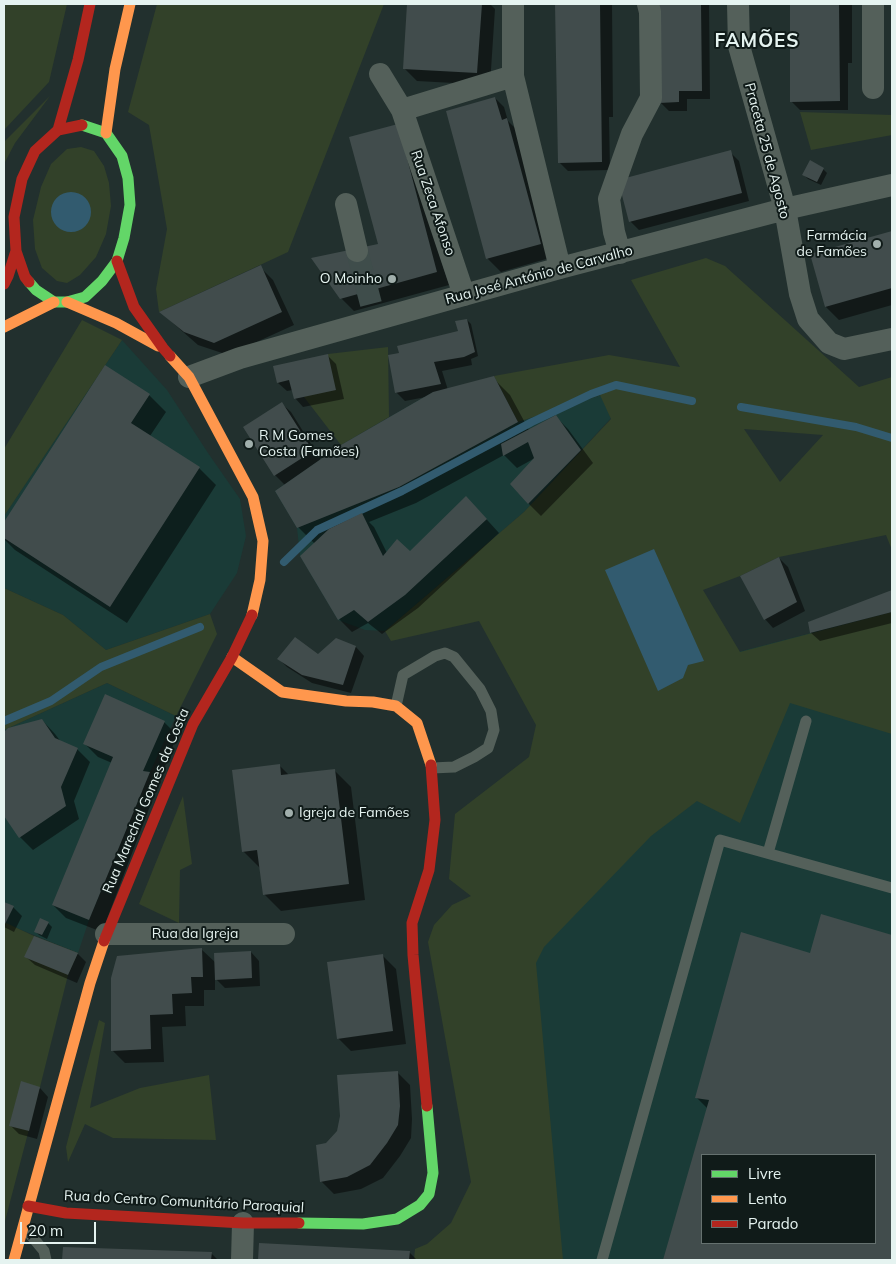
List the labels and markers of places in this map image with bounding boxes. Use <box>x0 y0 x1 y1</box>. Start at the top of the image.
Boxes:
place label: Farmácia de Famões <box>796 228 867 260</box>
marker: Farmácia de Famões <box>871 238 883 250</box>
place label: O Moinho <box>320 271 382 287</box>
marker: O Moinho <box>386 273 398 285</box>
place label: R M Gomes Costa (Famões) <box>259 428 360 461</box>
marker: R M Gomes Costa (Famões) <box>243 438 255 450</box>
place label: Igreja de Famões <box>299 805 410 821</box>
marker: Igreja de Famões <box>283 807 295 819</box>

